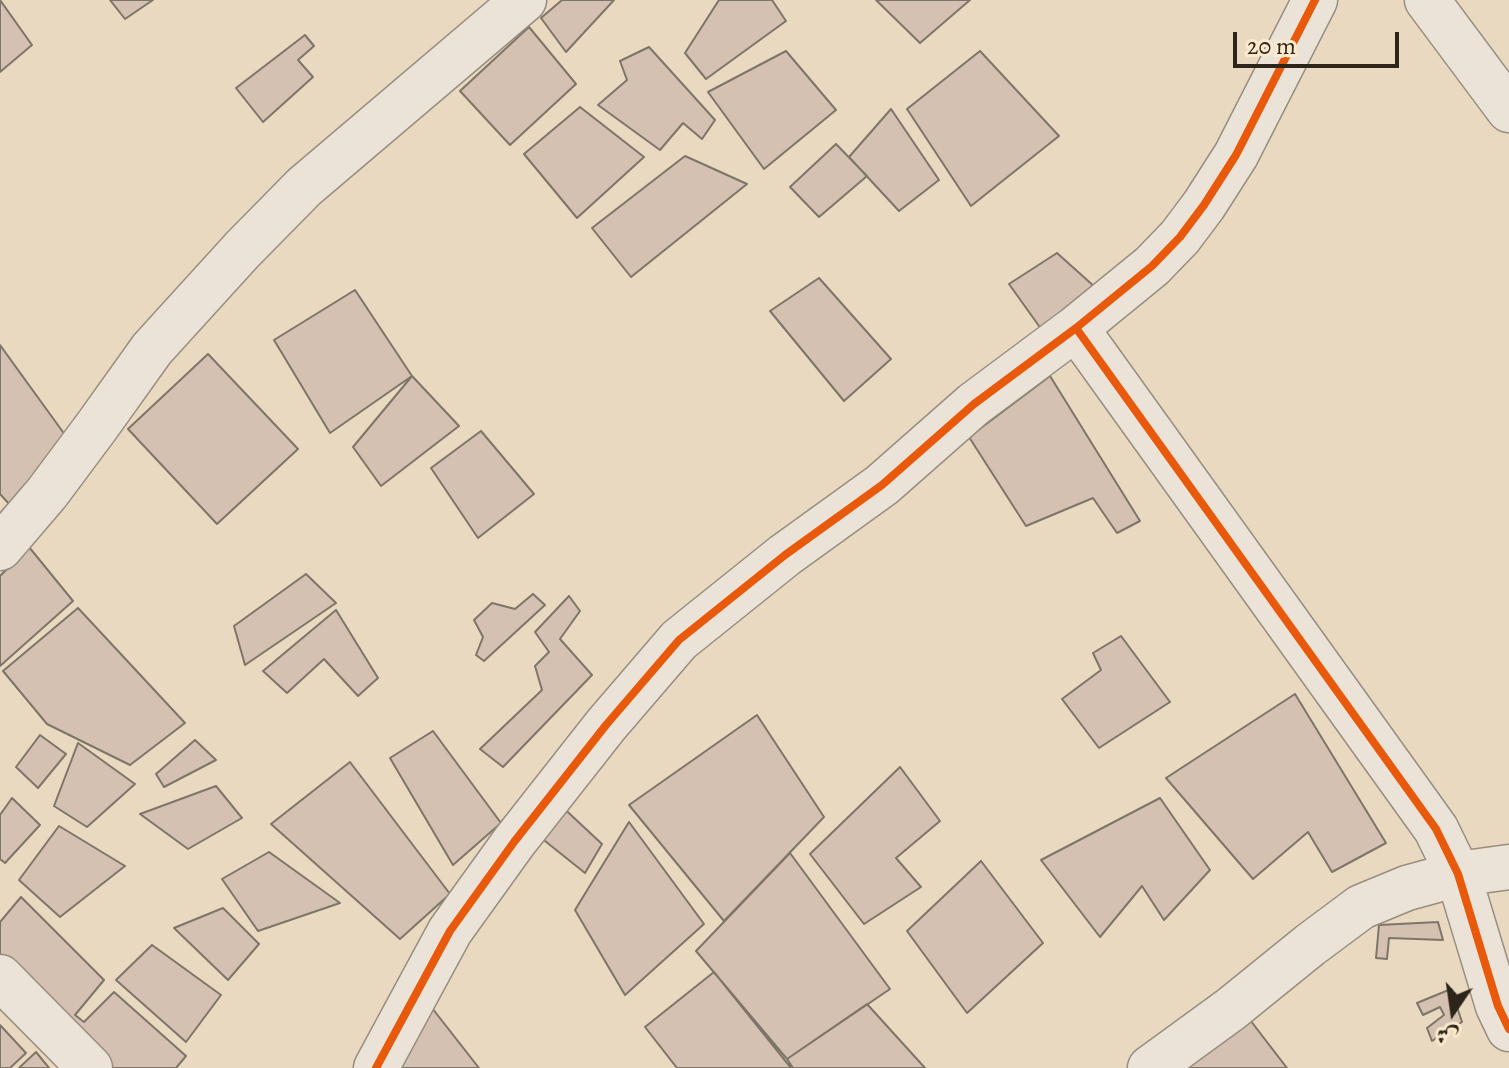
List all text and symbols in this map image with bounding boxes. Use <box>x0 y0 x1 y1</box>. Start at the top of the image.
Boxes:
scale bar <box>1237 16 1403 66</box>
text: 20 m <box>1247 30 1296 62</box>
north arrow <box>1413 972 1493 1052</box>
text: ش <box>1434 1018 1462 1052</box>

